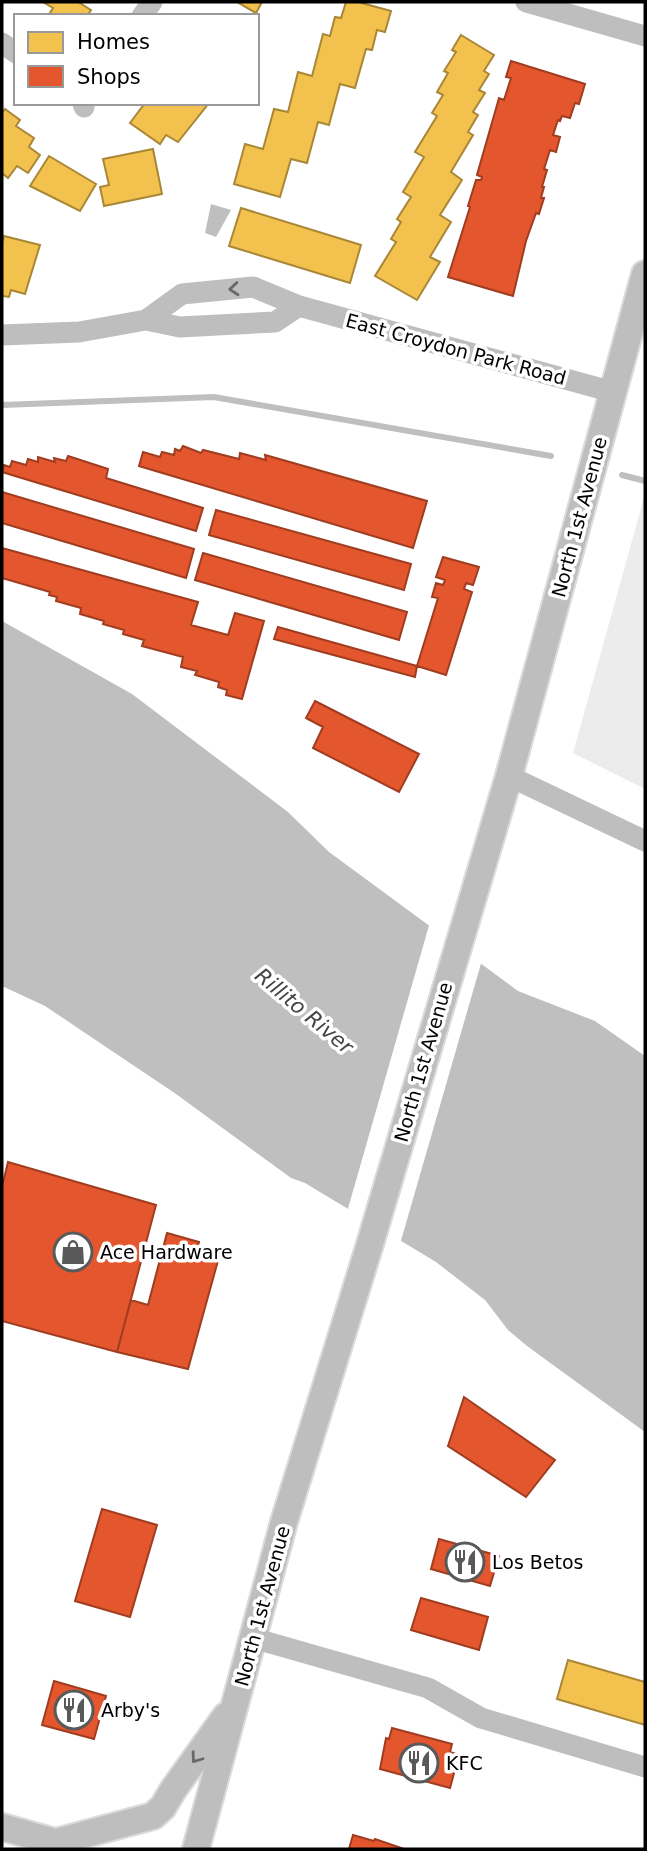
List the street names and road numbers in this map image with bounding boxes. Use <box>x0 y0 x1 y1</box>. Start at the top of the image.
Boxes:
street label: East Croydon Park Road <box>343 309 569 389</box>
street label: North 1st Avenue <box>547 434 611 600</box>
street label: North 1st Avenue <box>390 980 456 1144</box>
street label: North 1st Avenue <box>230 1523 294 1689</box>

